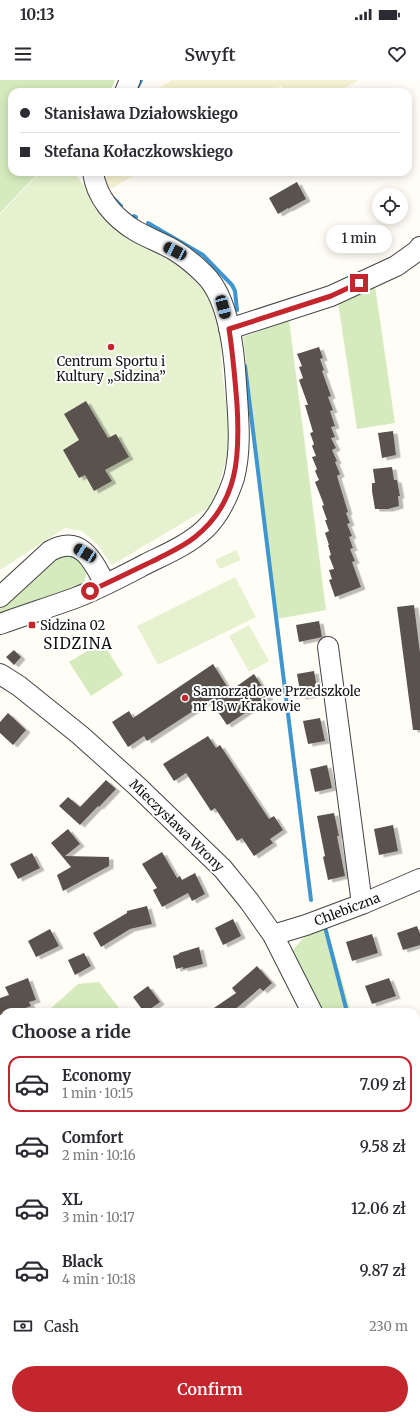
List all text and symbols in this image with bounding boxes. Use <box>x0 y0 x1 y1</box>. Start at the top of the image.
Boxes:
text: 10:13 <box>20 5 55 24</box>
icon: menu <box>12 43 34 65</box>
text: Swyft <box>184 43 236 66</box>
icon: heart <box>386 43 408 65</box>
text: Stanisława Działowskiego <box>44 104 238 123</box>
text: Stefana Kołaczkowskiego <box>44 142 233 161</box>
map controls <box>372 188 408 224</box>
button: locate <box>372 188 408 224</box>
callout: 1 min <box>326 225 392 253</box>
text: 1 min <box>342 230 376 247</box>
car <box>162 240 188 262</box>
route end <box>350 274 368 292</box>
car <box>214 294 232 320</box>
marker: Centrum Sportu i Kultury „Sidzina” <box>106 342 116 352</box>
place label: Centrum Sportu i Kultury „Sidzina” <box>56 353 166 385</box>
car <box>72 542 98 564</box>
route start <box>81 582 99 600</box>
place label: Sidzina 02 <box>40 617 105 634</box>
marker: Sidzina 02 <box>27 620 37 630</box>
district label: SIDZINA <box>43 634 113 653</box>
place label: Samorządowe Przedszkole nr 18 w Krakowie <box>193 683 361 715</box>
marker: Samorządowe Przedszkole nr 18 w Krakowie <box>180 693 190 703</box>
street label: Mieczysława Wrony <box>126 776 228 875</box>
street label: Chlebiczna <box>312 889 382 930</box>
text: Choose a ride <box>12 1020 131 1043</box>
icon: car <box>14 1066 50 1102</box>
text: Economy <box>62 1066 131 1085</box>
text: 7.09 zł <box>360 1075 406 1094</box>
text: 1 min · 10:15 <box>62 1085 134 1102</box>
icon: car <box>14 1128 50 1164</box>
text: Comfort <box>62 1128 123 1147</box>
text: 9.58 zł <box>360 1137 406 1156</box>
text: 2 min · 10:16 <box>62 1147 136 1164</box>
icon: car <box>14 1190 50 1226</box>
text: XL <box>62 1190 83 1209</box>
text: 12.06 zł <box>351 1199 406 1218</box>
text: 3 min · 10:17 <box>62 1209 135 1226</box>
icon: car <box>14 1252 50 1288</box>
text: Black <box>62 1252 103 1271</box>
text: 9.87 zł <box>359 1261 406 1280</box>
text: 4 min · 10:18 <box>62 1271 136 1288</box>
icon: cash <box>12 1315 34 1337</box>
text: Cash <box>44 1317 79 1336</box>
text: 230 m <box>369 1318 408 1335</box>
button: Confirm <box>12 1366 408 1412</box>

